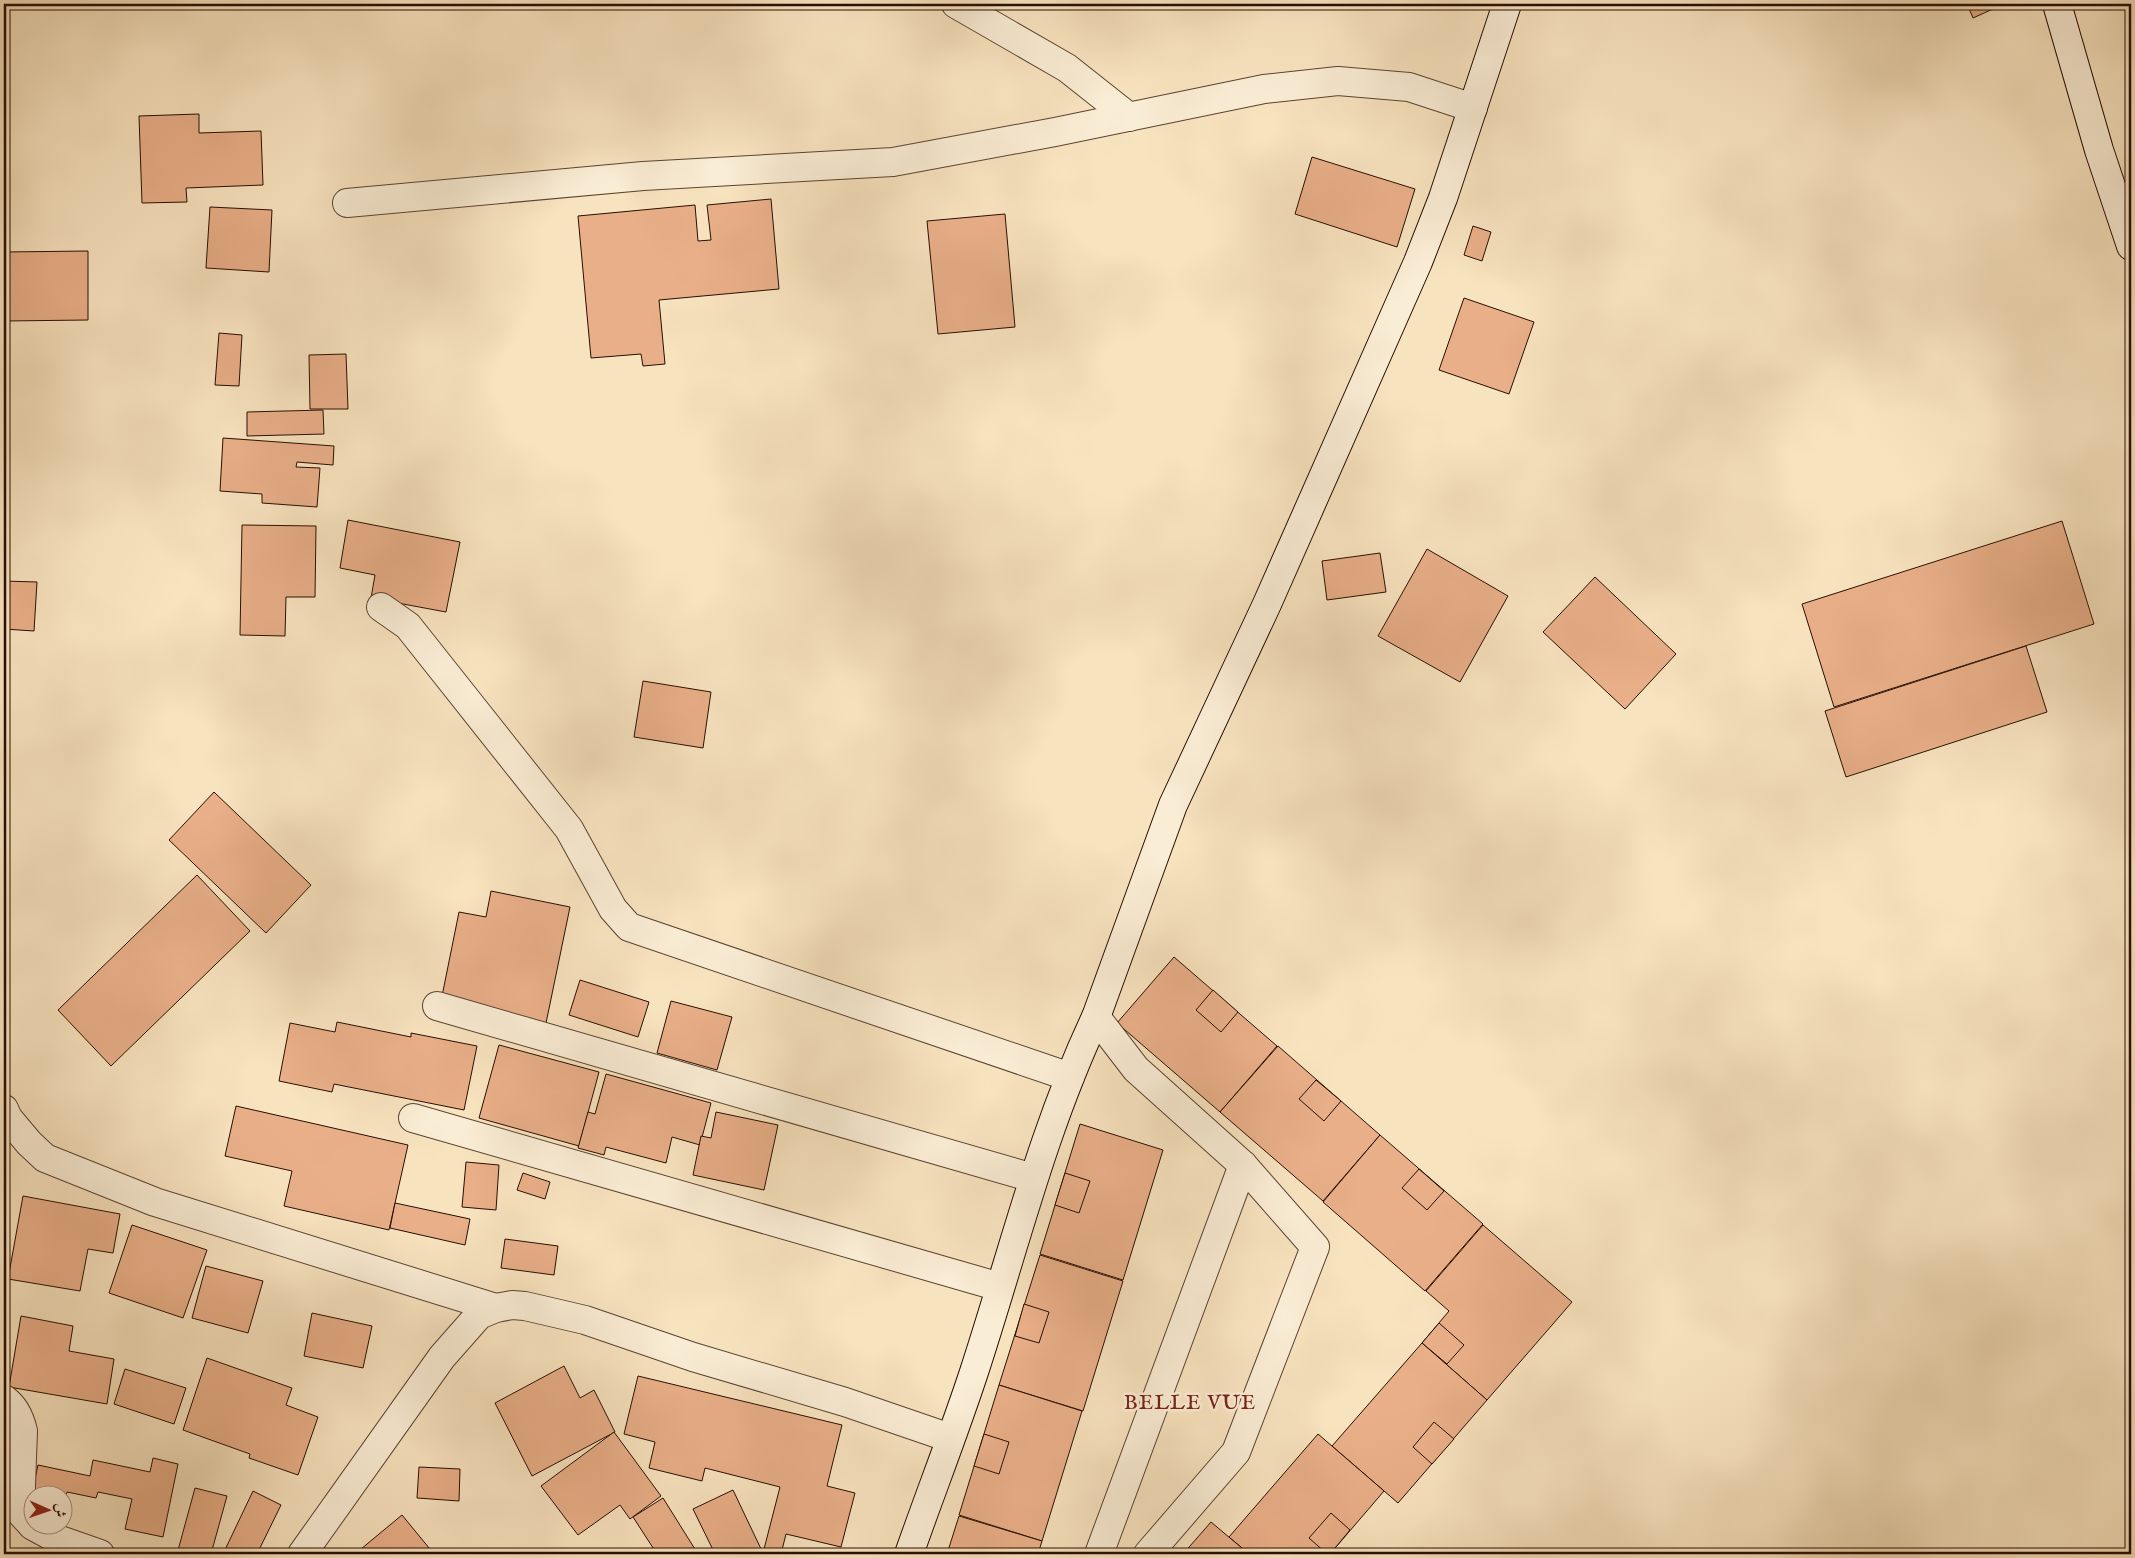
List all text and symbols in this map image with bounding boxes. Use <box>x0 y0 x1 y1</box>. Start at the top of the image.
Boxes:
district label: BELLE VUE <box>1124 1390 1256 1417</box>
north arrow <box>22 1486 72 1536</box>
text: ش <box>51 1503 69 1518</box>

